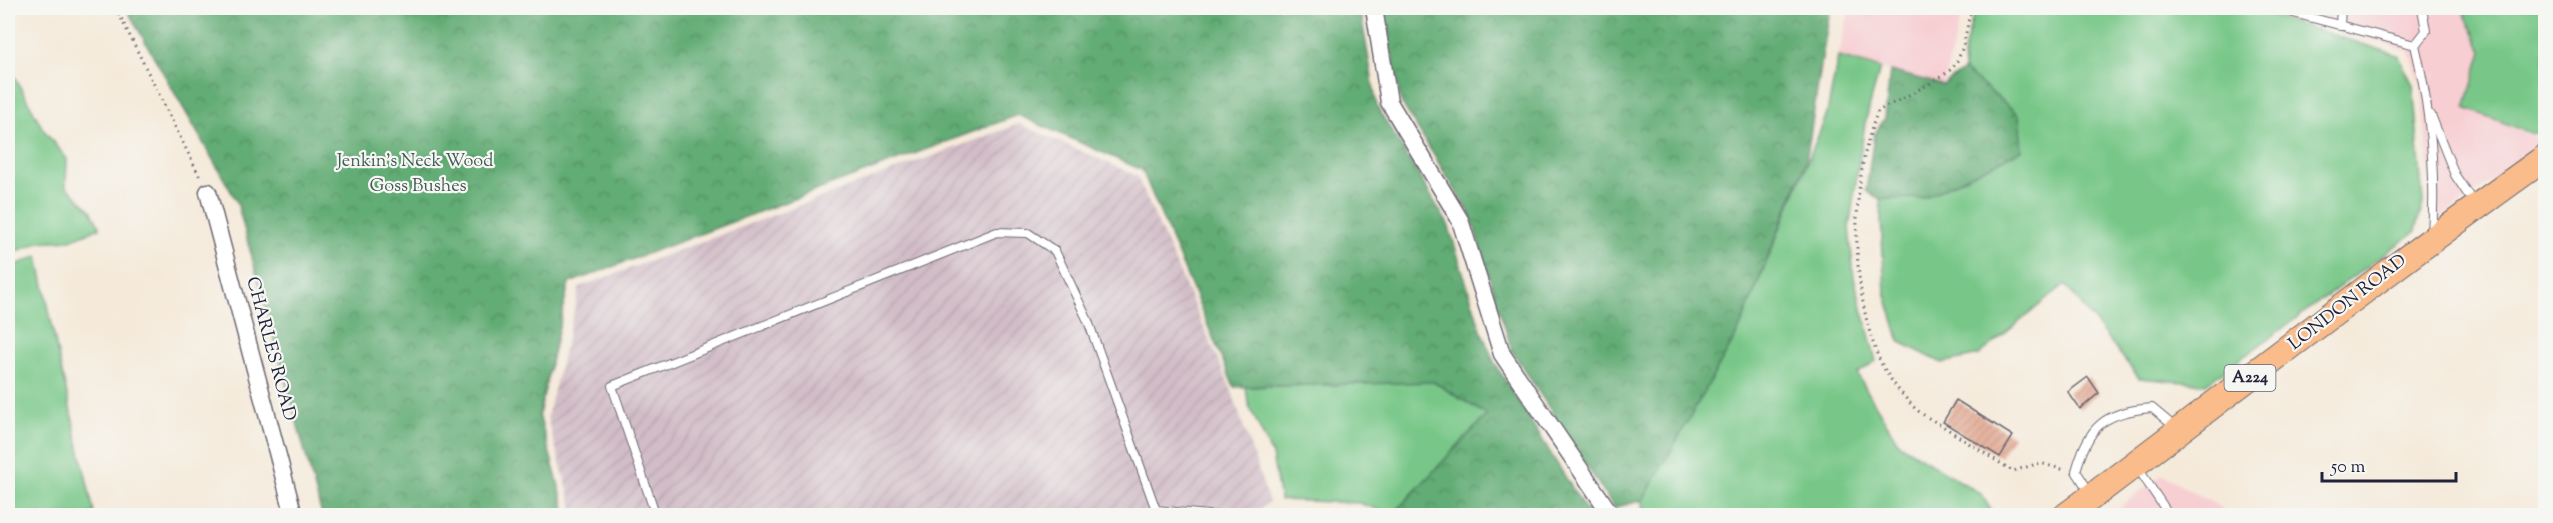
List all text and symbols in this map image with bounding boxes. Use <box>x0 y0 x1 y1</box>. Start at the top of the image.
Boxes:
park label: Jenkin's Neck Wood <box>336 149 493 175</box>
park label: Goss Bushes <box>369 174 467 200</box>
street label: LONDON ROAD <box>2283 249 2413 357</box>
street label: CHARLES ROAD <box>238 274 302 424</box>
road number: A224 <box>2224 365 2276 391</box>
scale bar <box>2322 445 2456 483</box>
text: 50 m <box>2330 455 2366 481</box>

